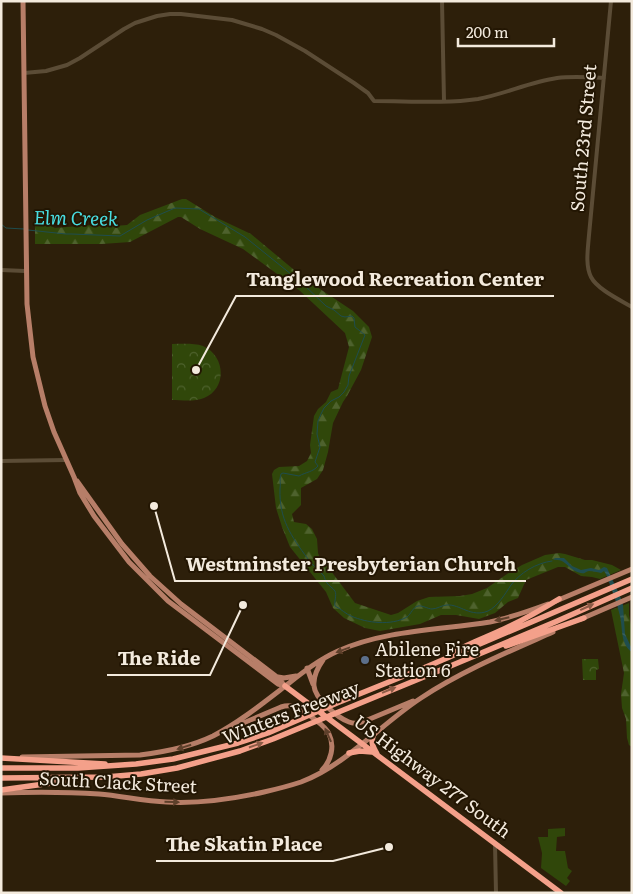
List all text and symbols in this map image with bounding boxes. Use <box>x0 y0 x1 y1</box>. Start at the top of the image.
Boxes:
scale bar <box>458 15 554 47</box>
text: 200 m <box>466 20 509 43</box>
street label: South 23rd Street <box>563 62 602 213</box>
water label: Elm Creek <box>33 202 119 232</box>
callout: Tanglewood Recreation Center <box>236 262 554 296</box>
text: Tanglewood Recreation Center <box>246 264 545 292</box>
callout: Westminster Presbyterian Church <box>175 547 526 581</box>
text: Westminster Presbyterian Church <box>186 549 516 577</box>
one-way arrow <box>580 603 595 612</box>
one-way arrow <box>495 615 510 623</box>
place label: Abilene Fire Station 6 <box>375 635 479 683</box>
callout: The Ride <box>107 641 210 675</box>
text: The Ride <box>118 643 201 671</box>
one-way arrow <box>335 646 350 654</box>
marker: Abilene Fire Station 6 <box>359 654 371 666</box>
street label: Winters Freeway <box>218 673 364 750</box>
one-way arrow <box>382 686 396 694</box>
street label: US Highway 277 South <box>348 708 517 844</box>
one-way arrow <box>323 728 332 743</box>
one-way arrow <box>249 741 264 749</box>
one-way arrow <box>176 743 191 751</box>
street label: South Clack Street <box>39 764 198 799</box>
one-way arrow <box>164 799 180 807</box>
callout: The Skatin Place <box>156 827 333 861</box>
text: The Skatin Place <box>165 829 323 857</box>

